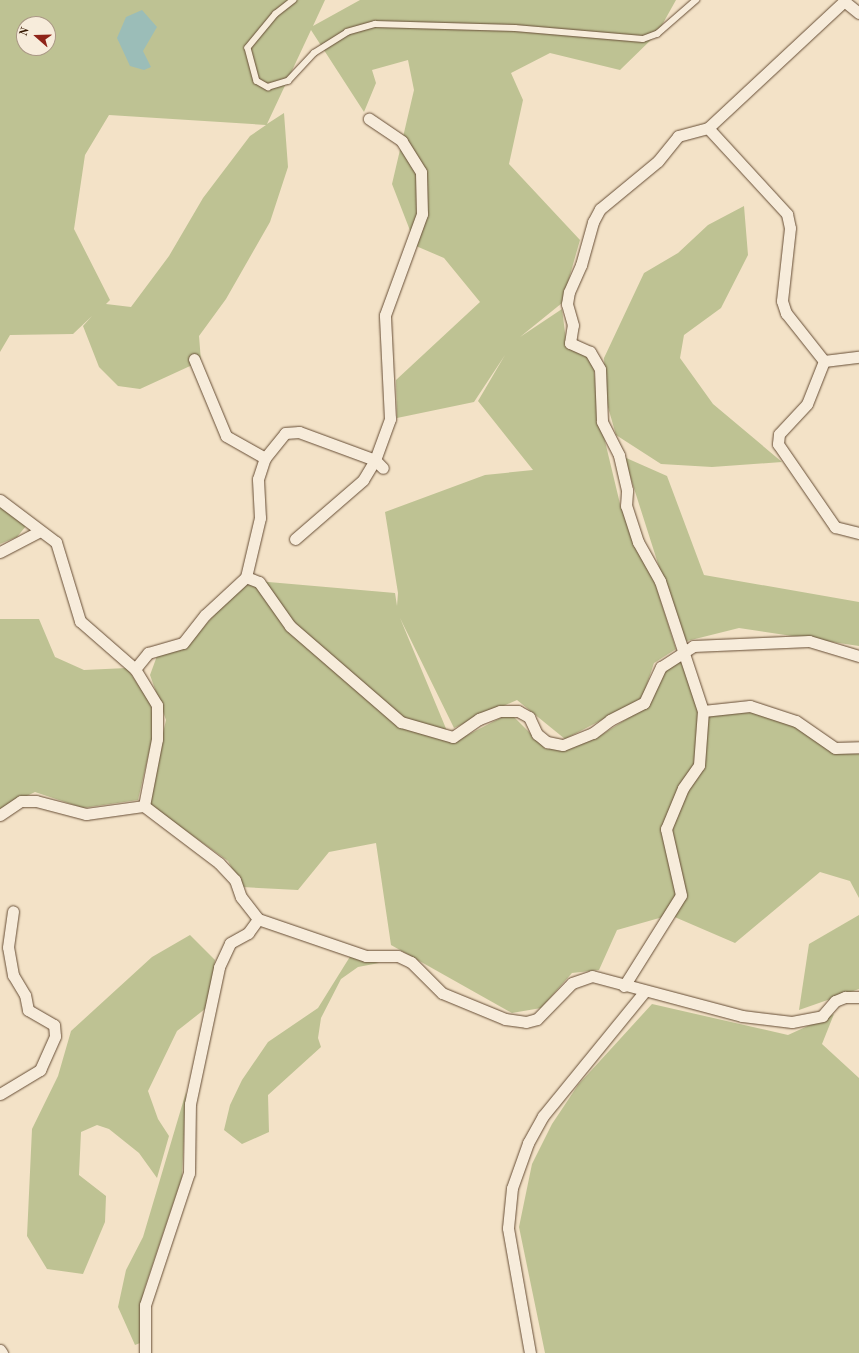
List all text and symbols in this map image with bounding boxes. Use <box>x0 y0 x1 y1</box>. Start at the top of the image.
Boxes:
north arrow <box>16 16 56 56</box>
text: N <box>19 26 32 38</box>

